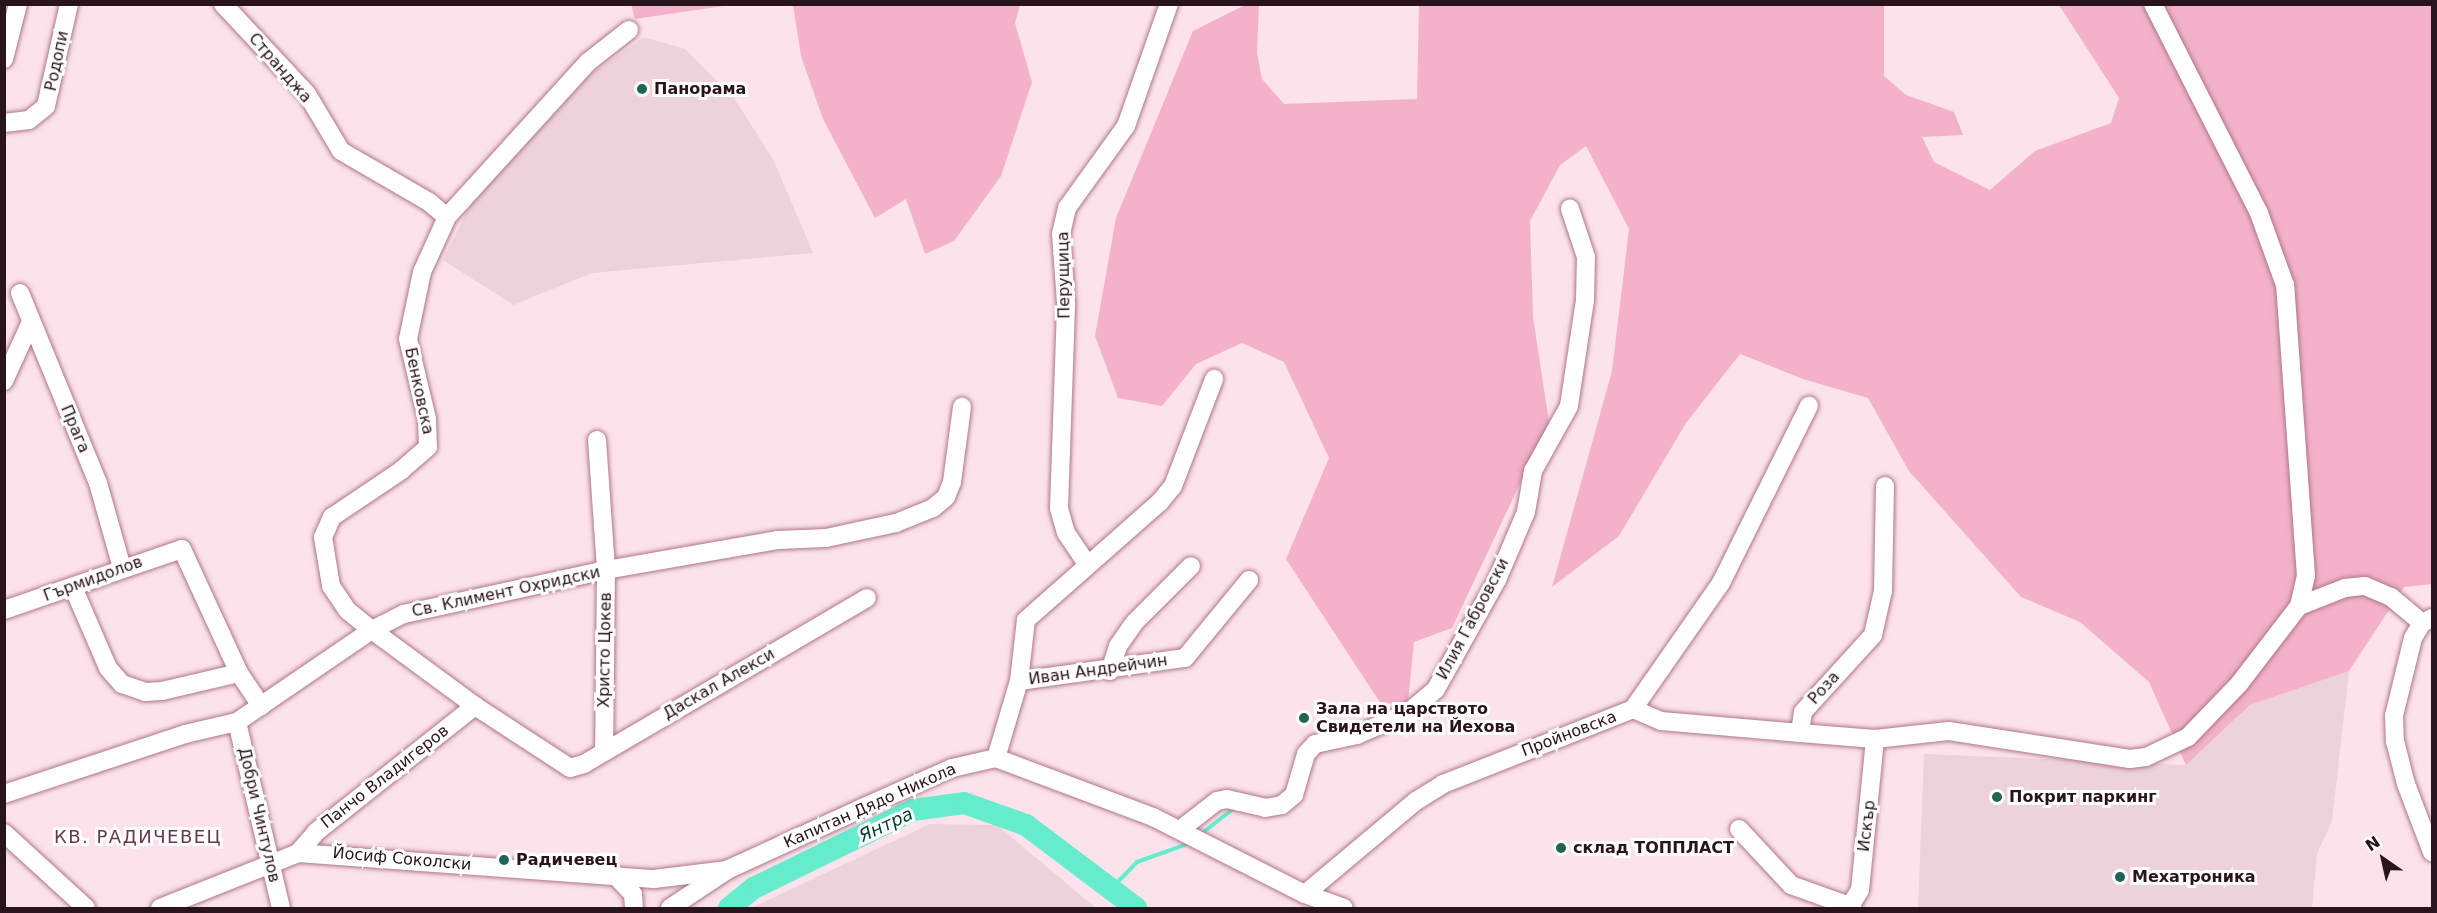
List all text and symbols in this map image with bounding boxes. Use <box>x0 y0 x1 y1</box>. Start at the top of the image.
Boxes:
street label: Родопи <box>41 29 73 93</box>
street label: Странджа <box>244 29 316 107</box>
place label: Панорама <box>654 79 746 99</box>
marker: Панорама <box>635 82 649 96</box>
street label: Перущица <box>1054 231 1074 319</box>
street label: Бенковска <box>400 346 438 436</box>
street label: Прага <box>56 402 94 456</box>
street label: Гърмидолов <box>41 552 145 606</box>
street label: Илия Габровски <box>1433 555 1513 683</box>
street label: Св. Климент Охридски <box>410 563 602 621</box>
street label: Христо Цокев <box>594 592 616 708</box>
street label: Даскал Алекси <box>660 644 778 724</box>
street label: Иван Андрейчин <box>1027 651 1169 689</box>
street label: Роза <box>1804 668 1844 708</box>
place label: Зала на царството Свидетели на Йехова <box>1316 699 1515 737</box>
street label: Пройновска <box>1519 707 1619 761</box>
marker: Зала на царството Свидетели на Йехова <box>1297 711 1311 725</box>
street label: Панчо Владигеров <box>317 721 453 833</box>
street label: Добри Чинтулов <box>234 746 284 884</box>
street label: Капитан Дядо Никола <box>781 759 959 853</box>
place label: Покрит паркинг <box>2009 787 2157 807</box>
marker: Покрит паркинг <box>1990 790 2004 804</box>
street label: Искър <box>1854 799 1880 853</box>
water label: Янтра <box>856 803 916 847</box>
district label: КВ. РАДИЧЕВЕЦ <box>54 826 222 848</box>
north arrow <box>2353 829 2413 889</box>
text: N <box>2362 832 2384 855</box>
place label: склад ТОППЛАСТ <box>1573 838 1734 858</box>
marker: склад ТОППЛАСТ <box>1554 841 1568 855</box>
street label: Йосиф Соколски <box>332 843 472 875</box>
place label: Радичевец <box>516 850 617 870</box>
marker: Радичевец <box>497 853 511 867</box>
place label: Мехатроника <box>2132 867 2256 887</box>
marker: Мехатроника <box>2113 870 2127 884</box>

